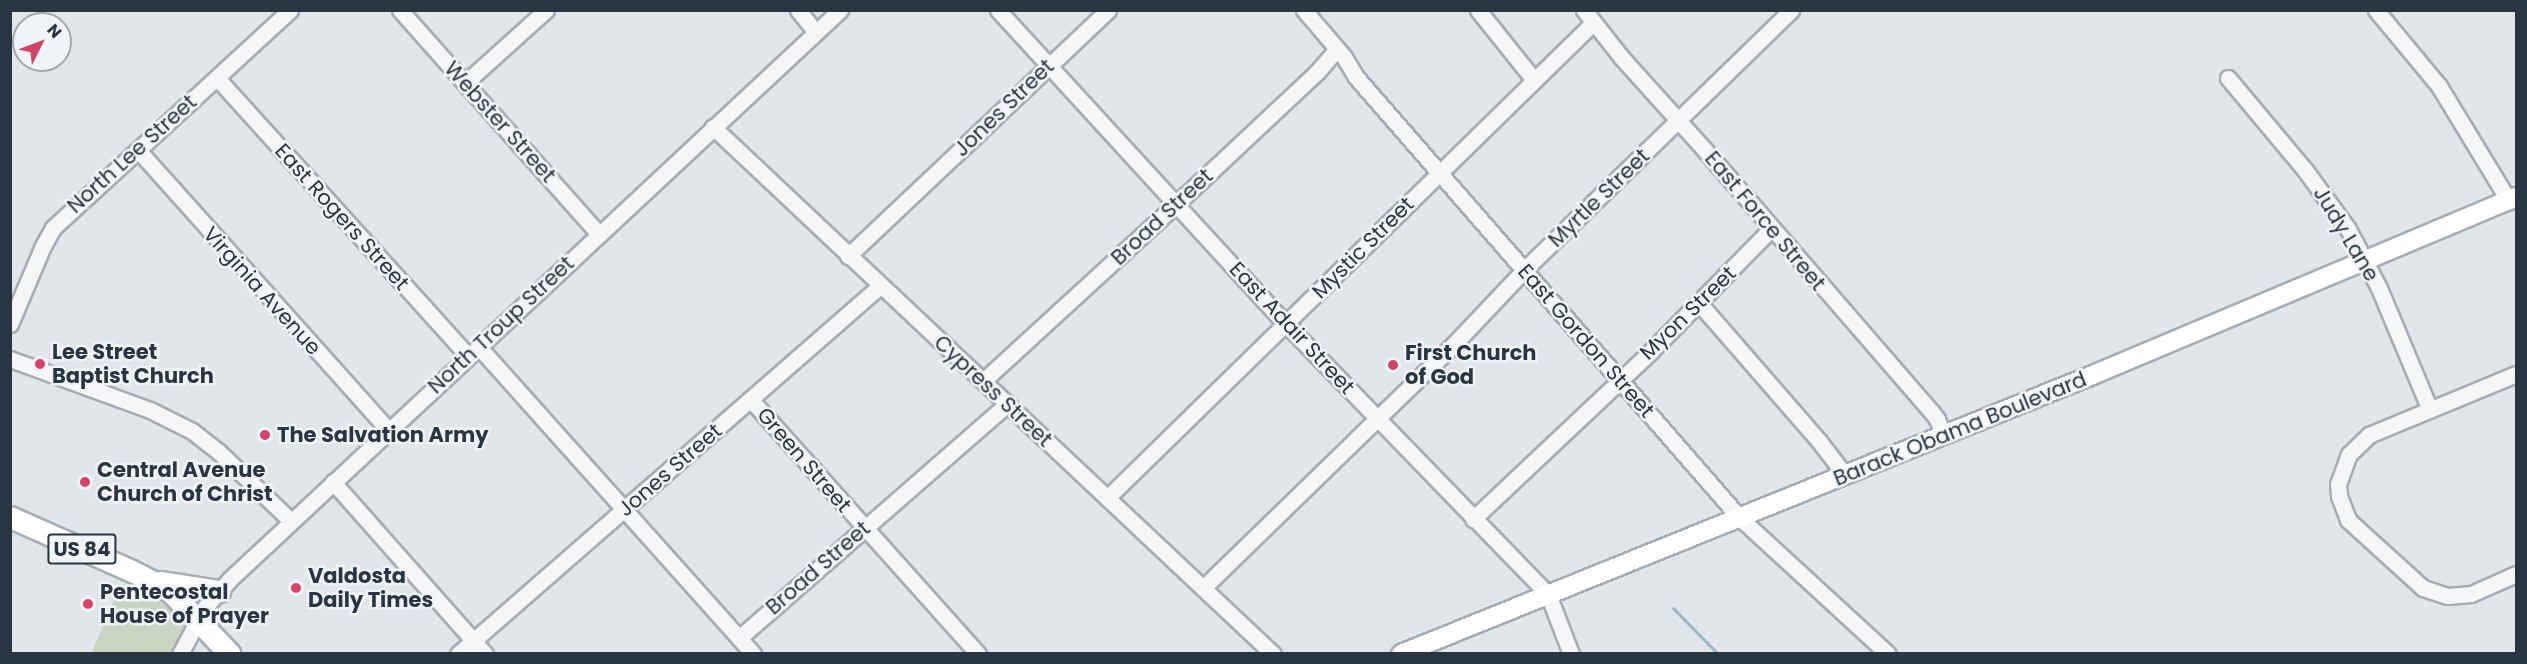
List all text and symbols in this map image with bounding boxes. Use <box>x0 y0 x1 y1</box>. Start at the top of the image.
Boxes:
north arrow <box>12 12 72 72</box>
text: N <box>42 19 67 43</box>
street label: Jones Street <box>949 54 1059 162</box>
street label: Webster Street <box>439 56 561 188</box>
street label: North Lee Street <box>62 89 202 219</box>
street label: East Rogers Street <box>270 139 414 295</box>
street label: Myrtle Street <box>1543 144 1655 252</box>
street label: East Force Street <box>1699 146 1831 296</box>
street label: Broad Street <box>1106 164 1218 270</box>
street label: Judy Lane <box>2308 182 2384 286</box>
street label: Mystic Street <box>1307 192 1419 304</box>
street label: Virginia Avenue <box>198 222 326 360</box>
street label: North Troup Street <box>423 251 579 399</box>
street label: East Adair Street <box>1224 257 1360 399</box>
street label: East Gordon Street <box>1513 259 1659 423</box>
street label: Myon Street <box>1635 261 1741 365</box>
street label: Cypress Street <box>929 330 1057 452</box>
place label: Lee Street Baptist Church <box>52 339 214 389</box>
place label: First Church of God <box>1405 340 1537 390</box>
marker: Lee Street Baptist Church <box>33 357 47 371</box>
marker: First Church of God <box>1386 358 1400 372</box>
street label: Barack Obama Boulevard <box>1830 367 2090 491</box>
street label: Green Street <box>752 402 856 518</box>
street label: Jones Street <box>613 418 727 522</box>
place label: The Salvation Army <box>277 422 488 448</box>
marker: The Salvation Army <box>258 428 272 442</box>
place label: Central Avenue Church of Christ <box>97 457 273 507</box>
marker: Central Avenue Church of Christ <box>78 475 92 489</box>
street label: Broad Street <box>761 516 875 620</box>
road number: US 84 <box>46 532 118 566</box>
place label: Valdosta Daily Times <box>308 563 433 613</box>
place label: Pentecostal House of Prayer <box>100 579 269 629</box>
marker: Valdosta Daily Times <box>289 581 303 595</box>
marker: Pentecostal House of Prayer <box>81 597 95 611</box>

